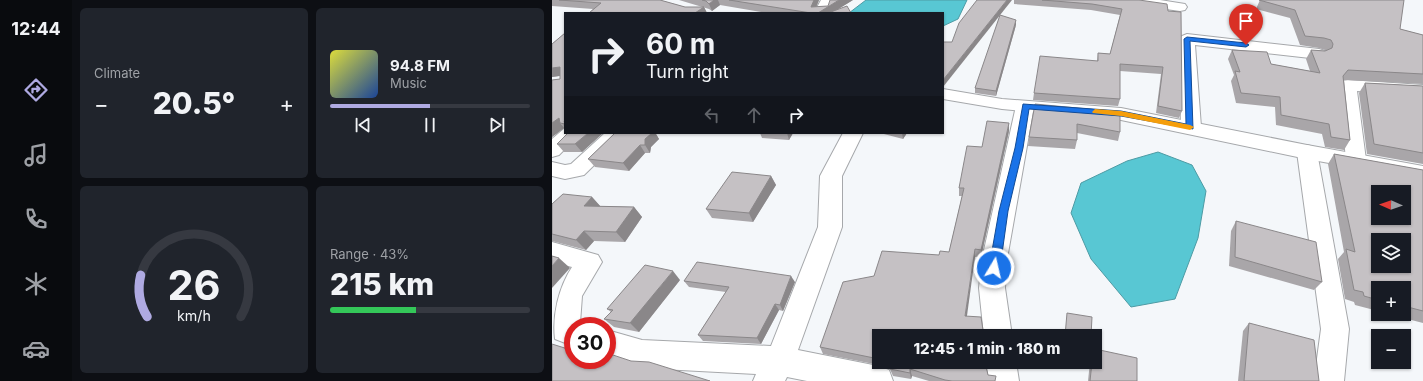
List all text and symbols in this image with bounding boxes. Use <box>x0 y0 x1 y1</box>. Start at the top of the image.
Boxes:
pin <box>1229 4 1263 45</box>
icon: arrive <box>1235 10 1257 32</box>
text: 12:44 <box>11 18 61 39</box>
text: 60 m <box>646 27 715 61</box>
icon: right <box>580 28 632 80</box>
text: 94.8 FM <box>390 56 450 75</box>
text: Turn right <box>646 61 729 82</box>
text: Climate <box>94 65 140 81</box>
text: Music <box>390 75 427 91</box>
icon: directions <box>22 76 50 104</box>
text: 20.5° <box>153 85 235 121</box>
text: − <box>94 91 109 117</box>
text: + <box>279 91 294 117</box>
icon: left <box>701 104 723 126</box>
icon: ahead <box>743 104 765 126</box>
icon: right <box>785 104 807 126</box>
icon: previous <box>352 114 374 136</box>
icon: pause <box>419 114 441 136</box>
icon: next <box>486 114 508 136</box>
icon: music <box>22 141 50 169</box>
north arrow <box>1371 185 1411 225</box>
map controls <box>1371 185 1411 369</box>
icon: phone <box>22 205 50 233</box>
button: layers <box>1371 233 1411 273</box>
text: Range · 43% <box>330 246 409 262</box>
position arrow <box>973 247 1015 289</box>
text: 26 <box>167 260 221 310</box>
text: 215 km <box>330 266 434 302</box>
icon: climate <box>22 270 50 298</box>
button: + <box>1371 281 1411 321</box>
text: km/h <box>177 307 211 324</box>
speed limit sign: 30 <box>564 317 616 369</box>
button: − <box>1371 329 1411 369</box>
icon: car <box>22 335 50 363</box>
text: 12:45 · 1 min · 180 m <box>913 339 1061 358</box>

